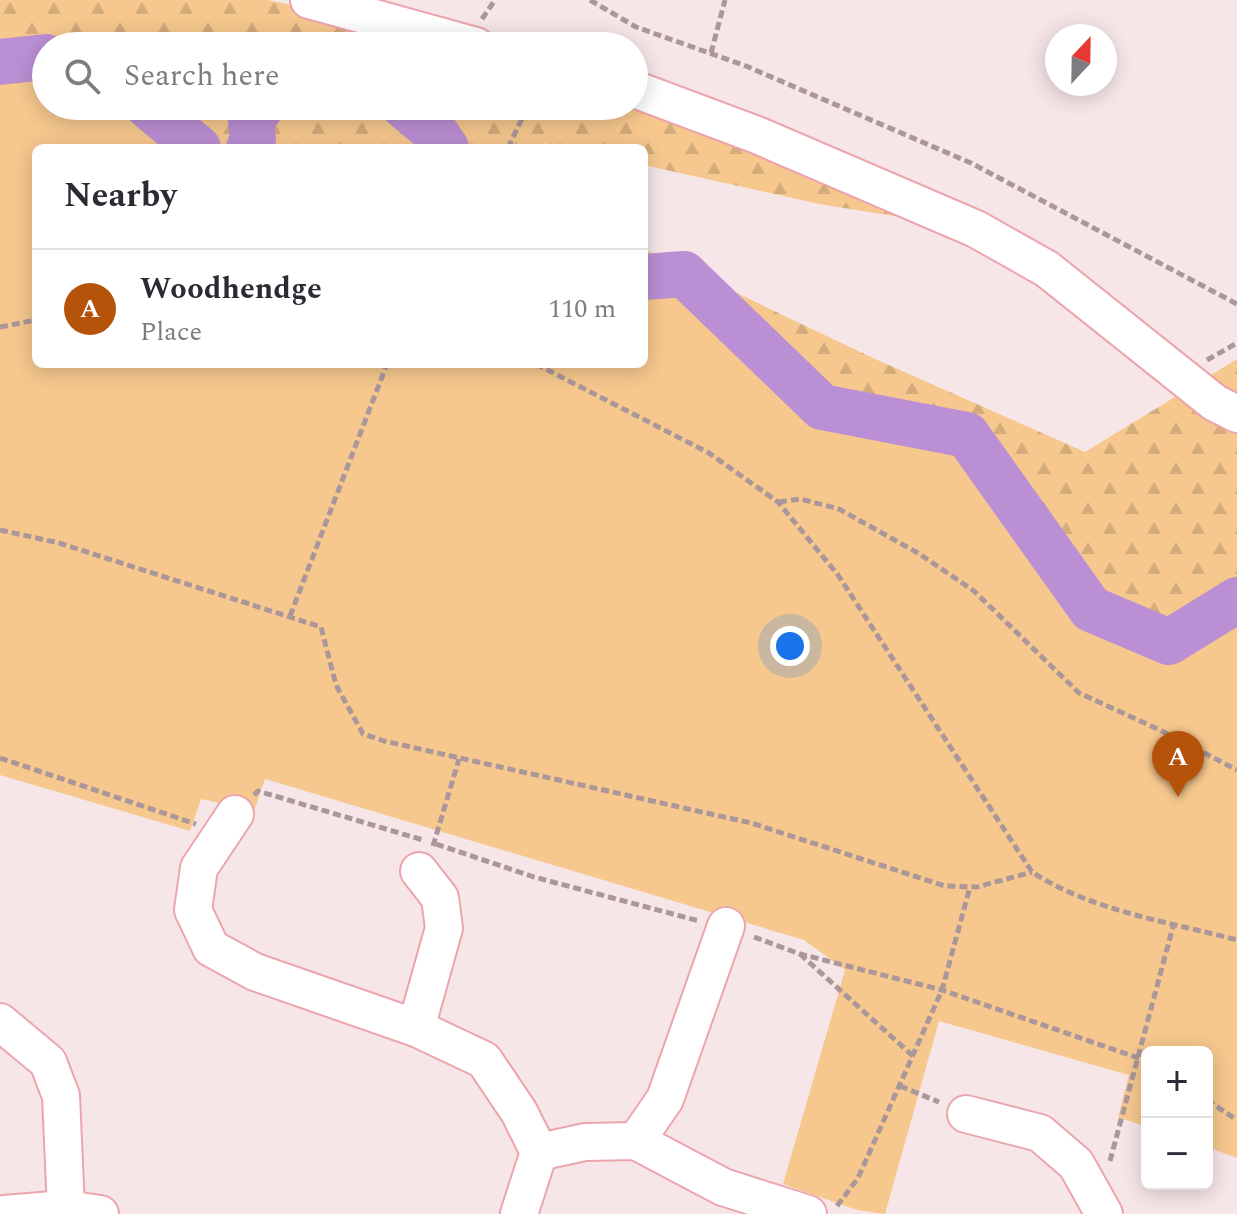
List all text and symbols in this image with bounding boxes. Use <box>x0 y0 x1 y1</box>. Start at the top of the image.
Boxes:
north arrow <box>1045 24 1117 96</box>
search box <box>32 32 648 120</box>
text: Search here <box>124 53 280 99</box>
icon: search <box>60 54 104 98</box>
text: Nearby <box>64 170 177 222</box>
text: Woodhendge <box>140 266 322 312</box>
text: A <box>80 289 100 329</box>
text: 110 m <box>548 289 616 329</box>
text: Place <box>140 312 202 352</box>
your location <box>770 626 810 666</box>
pin: A <box>1152 731 1204 797</box>
map controls <box>1141 1046 1213 1190</box>
button: + <box>1141 1046 1213 1118</box>
button: − <box>1141 1118 1213 1190</box>

